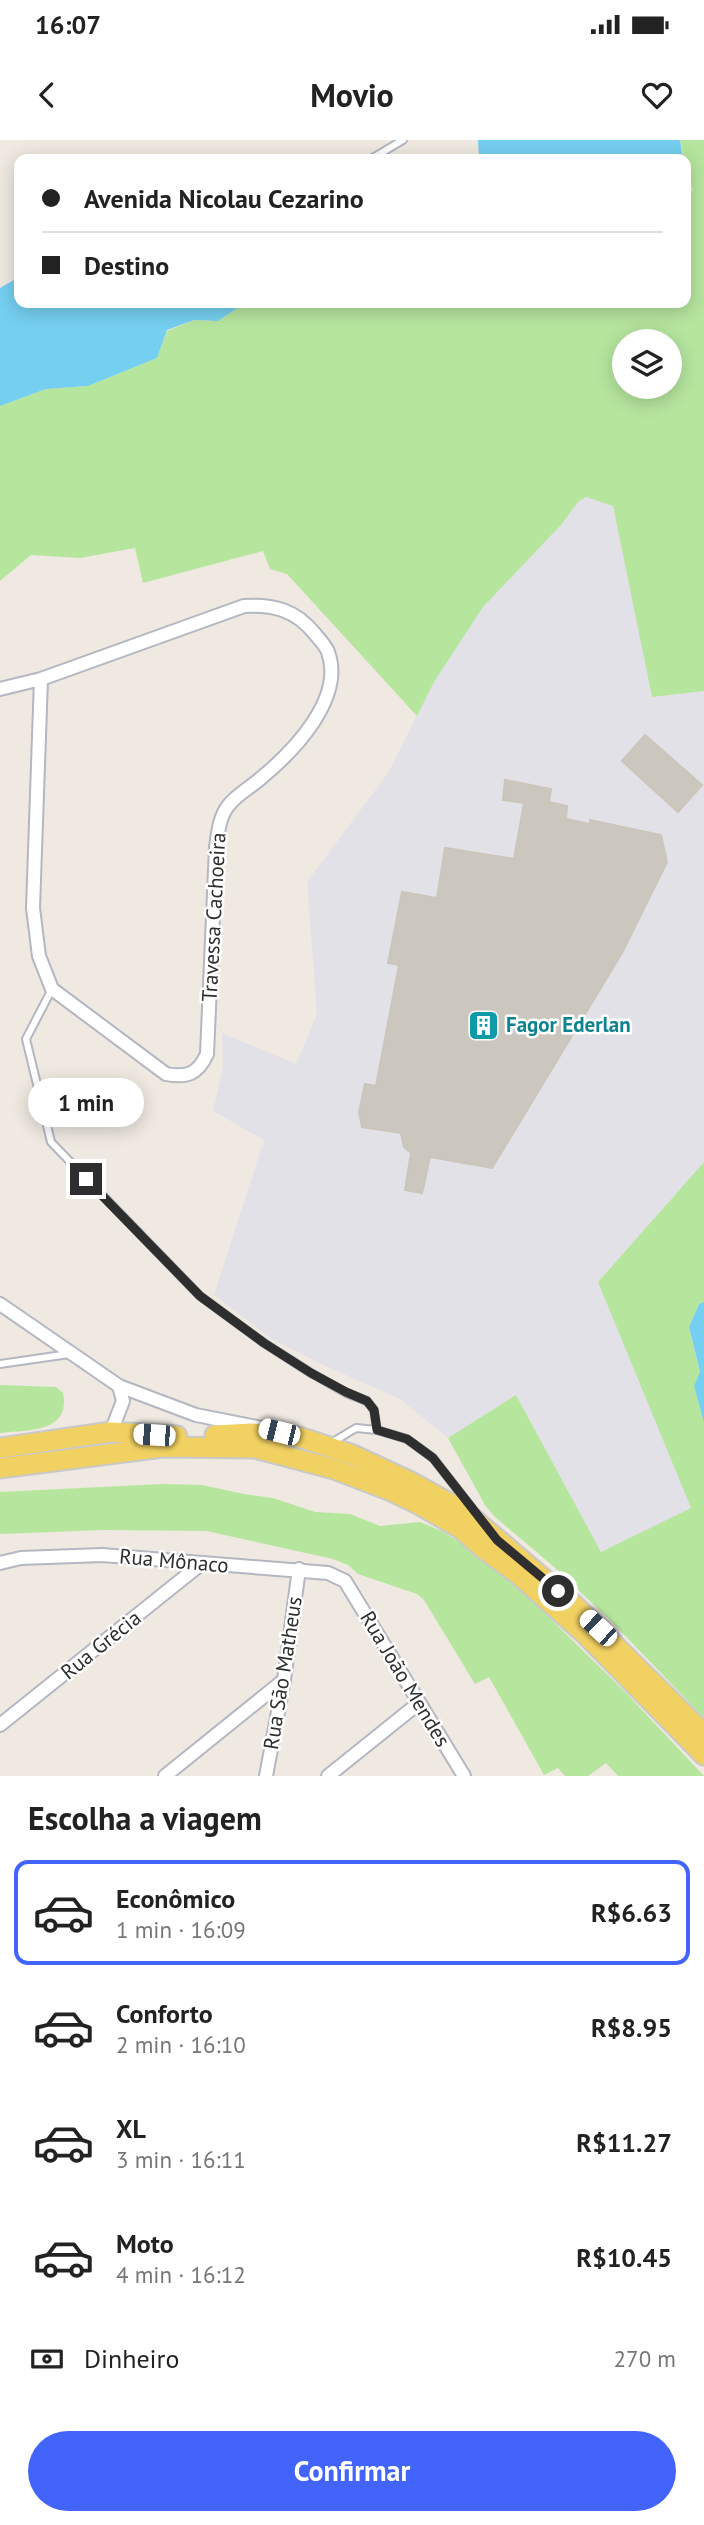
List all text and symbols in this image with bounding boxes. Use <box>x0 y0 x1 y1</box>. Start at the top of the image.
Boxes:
text: 16:07 <box>35 8 101 41</box>
text: Movio <box>310 74 394 116</box>
icon: back <box>28 76 66 114</box>
icon: heart <box>638 76 676 114</box>
text: Avenida Nicolau Cezarino <box>84 182 364 215</box>
text: Destino <box>84 249 169 282</box>
map controls <box>612 329 682 399</box>
button: layers <box>612 329 682 399</box>
street label: Travessa Cachoeira <box>196 832 231 1002</box>
building icon: Fagor Ederlan <box>466 1008 500 1042</box>
place label: Fagor Ederlan <box>506 1011 631 1038</box>
callout: 1 min <box>28 1077 144 1126</box>
text: 1 min <box>58 1088 114 1117</box>
route end <box>70 1163 102 1195</box>
car <box>257 1417 302 1447</box>
car <box>133 1423 176 1447</box>
street label: Rua Mônaco <box>118 1542 230 1579</box>
route start <box>542 1575 574 1607</box>
street label: Rua São Matheus <box>257 1594 308 1751</box>
street label: Rua Grécia <box>55 1604 146 1685</box>
street label: Rua João Mendes <box>354 1606 457 1752</box>
car <box>576 1606 621 1650</box>
text: Escolha a viagem <box>28 1797 262 1839</box>
icon: car <box>32 1881 95 1944</box>
text: Econômico <box>116 1882 235 1915</box>
text: R$6.63 <box>591 1896 672 1929</box>
text: 1 min · 16:09 <box>116 1915 246 1944</box>
icon: car <box>32 1996 95 2059</box>
text: Conforto <box>116 1997 213 2030</box>
text: R$8.95 <box>591 2011 672 2044</box>
text: 2 min · 16:10 <box>116 2030 246 2059</box>
icon: car <box>32 2111 95 2174</box>
text: XL <box>116 2112 146 2145</box>
text: R$11.27 <box>576 2126 672 2159</box>
text: 3 min · 16:11 <box>116 2145 246 2174</box>
icon: car <box>32 2226 95 2289</box>
text: Moto <box>116 2227 174 2260</box>
text: R$10.45 <box>576 2241 672 2274</box>
text: 4 min · 16:12 <box>116 2260 246 2289</box>
icon: cash <box>28 2340 66 2378</box>
text: Dinheiro <box>84 2342 179 2375</box>
text: 270 m <box>614 2344 676 2373</box>
button: Confirmar <box>28 2431 676 2511</box>

